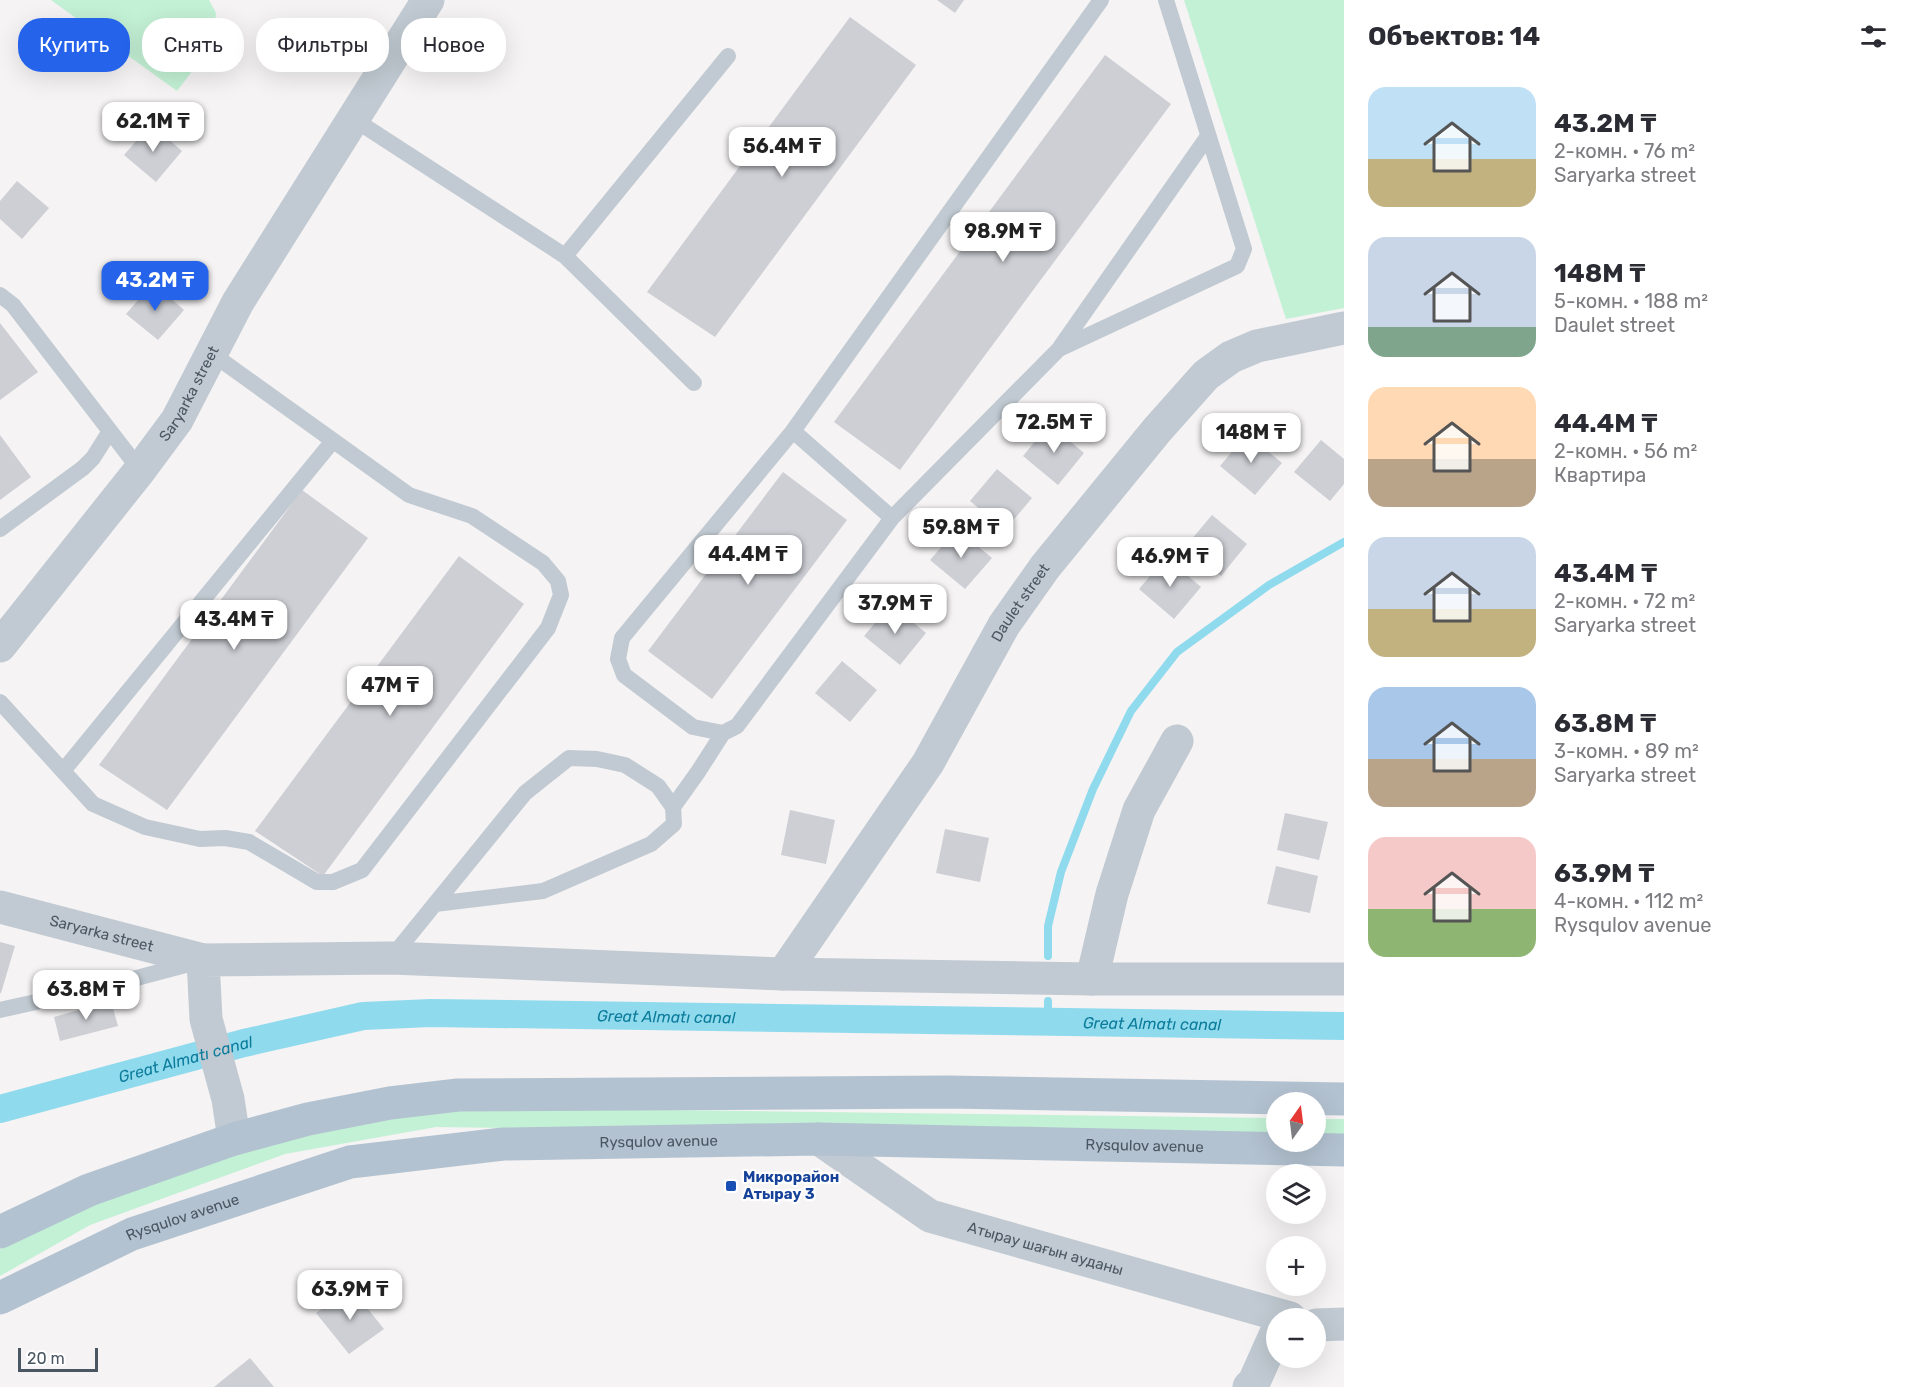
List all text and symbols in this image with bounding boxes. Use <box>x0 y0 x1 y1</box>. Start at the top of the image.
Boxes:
chip: Купить <box>18 18 130 72</box>
chip: Снять <box>142 18 244 72</box>
chip: Фильтры <box>256 18 389 72</box>
chip: Новое <box>401 18 506 72</box>
icon: filters <box>1857 20 1890 53</box>
text: Объектов: 14 <box>1368 21 1540 52</box>
pin: 62.1M ₸ <box>98 102 208 153</box>
text: 43.2M ₸ <box>1554 108 1657 139</box>
text: 62.1M ₸ <box>116 109 190 133</box>
icon: home <box>1416 111 1488 183</box>
pin: 56.4M ₸ <box>727 127 837 178</box>
text: 56.4M ₸ <box>743 134 821 158</box>
text: 2-комн. · 76 m² <box>1554 139 1695 163</box>
text: Saryarka street <box>1554 163 1696 187</box>
pin: 98.9M ₸ <box>948 212 1058 263</box>
text: 98.9M ₸ <box>964 219 1042 243</box>
text: 148M ₸ <box>1554 258 1646 289</box>
pin: 43.2M ₸ <box>100 261 210 312</box>
icon: home <box>1416 261 1488 333</box>
text: 43.2M ₸ <box>116 268 194 292</box>
text: 5-комн. · 188 m² <box>1554 289 1708 313</box>
text: Daulet street <box>1554 313 1675 337</box>
street label: Saryarka street <box>155 343 223 445</box>
pin: 72.5M ₸ <box>999 403 1109 454</box>
text: 44.4M ₸ <box>1554 408 1658 439</box>
text: 72.5M ₸ <box>1016 410 1092 434</box>
icon: home <box>1416 411 1488 483</box>
pin: 148M ₸ <box>1202 413 1300 464</box>
text: 148M ₸ <box>1216 420 1286 444</box>
text: 2-комн. · 56 m² <box>1554 439 1697 463</box>
text: Квартира <box>1554 463 1646 487</box>
pin: 59.8M ₸ <box>906 508 1016 559</box>
text: 59.8M ₸ <box>922 515 1000 539</box>
pin: 44.4M ₸ <box>693 535 803 586</box>
pin: 46.9M ₸ <box>1115 537 1225 588</box>
text: 44.4M ₸ <box>708 542 788 566</box>
text: 46.9M ₸ <box>1131 544 1209 568</box>
text: 43.4M ₸ <box>1554 558 1657 589</box>
street label: Daulet street <box>987 560 1054 645</box>
icon: home <box>1416 561 1488 633</box>
pin: 37.9M ₸ <box>840 584 950 635</box>
text: 2-комн. · 72 m² <box>1554 589 1695 613</box>
text: 37.9M ₸ <box>858 591 932 615</box>
pin: 43.4M ₸ <box>179 600 289 651</box>
text: 43.4M ₸ <box>194 607 274 631</box>
text: Saryarka street <box>1554 613 1696 637</box>
pin: 47M ₸ <box>348 666 432 717</box>
text: 47M ₸ <box>361 673 419 697</box>
text: 63.8M ₸ <box>1554 708 1656 739</box>
icon: home <box>1416 711 1488 783</box>
text: 3-комн. · 89 m² <box>1554 739 1699 763</box>
text: Saryarka street <box>1554 763 1696 787</box>
text: 63.9M ₸ <box>1554 858 1655 889</box>
icon: home <box>1416 861 1488 933</box>
text: 4-комн. · 112 m² <box>1554 889 1703 913</box>
street label: Saryarka street <box>48 911 156 956</box>
text: Rysqulov avenue <box>1554 913 1712 937</box>
pin: 63.8M ₸ <box>31 970 141 1021</box>
text: 63.8M ₸ <box>47 977 125 1001</box>
water label: Great Almatı canal <box>597 1006 737 1027</box>
water label: Great Almatı canal <box>1083 1013 1223 1034</box>
water label: Great Almatı canal <box>116 1032 256 1087</box>
north arrow <box>1266 1092 1326 1152</box>
map controls <box>1266 1092 1326 1368</box>
street label: Rysqulov avenue <box>599 1132 718 1151</box>
street label: Rysqulov avenue <box>1085 1136 1204 1156</box>
button: layers <box>1266 1164 1326 1224</box>
place label: Микрорайон Атырау 3 <box>743 1168 839 1203</box>
marker: Микрорайон Атырау 3 <box>724 1179 738 1193</box>
street label: Rysqulov avenue <box>123 1190 242 1245</box>
street label: Атырау шағын ауданы <box>965 1218 1125 1279</box>
button: + <box>1266 1236 1326 1296</box>
pin: 63.9M ₸ <box>295 1270 405 1321</box>
text: 63.9M ₸ <box>311 1277 389 1301</box>
button: − <box>1266 1308 1326 1368</box>
scale bar <box>18 1345 98 1372</box>
text: 20 m <box>27 1349 65 1368</box>

